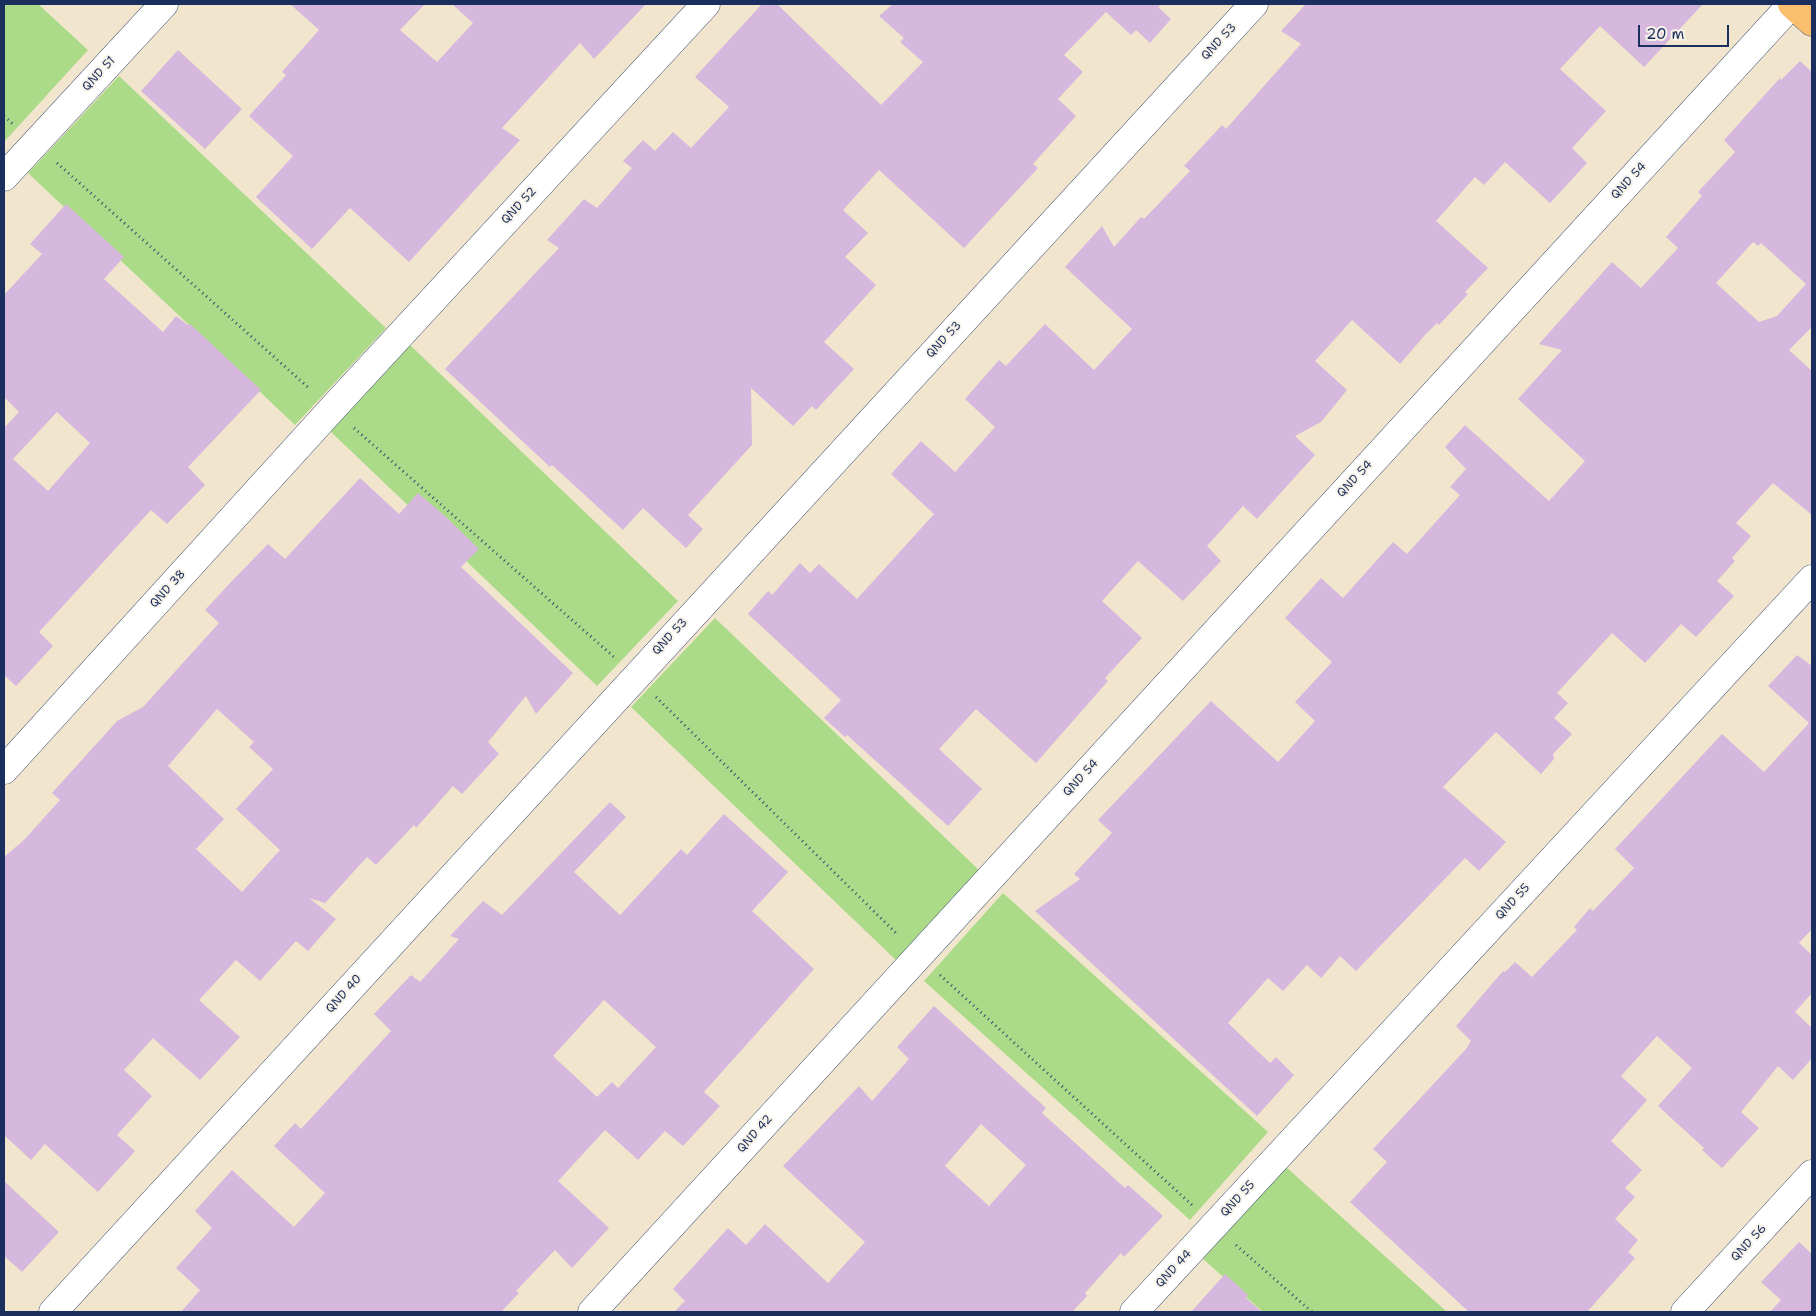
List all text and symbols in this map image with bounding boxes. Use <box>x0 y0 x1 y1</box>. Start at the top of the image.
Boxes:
scale bar <box>1641 15 1732 47</box>
street label: QND 53 <box>1198 21 1240 63</box>
text: 20 m <box>1646 24 1685 44</box>
street label: QND 51 <box>80 54 118 94</box>
street label: QND 54 <box>1608 160 1650 202</box>
street label: QND 52 <box>498 185 540 227</box>
street label: QND 53 <box>923 319 965 361</box>
street label: QND 54 <box>1334 458 1376 500</box>
street label: QND 38 <box>147 567 189 611</box>
street label: QND 53 <box>649 616 691 658</box>
street label: QND 54 <box>1060 757 1102 799</box>
street label: QND 55 <box>1493 881 1533 923</box>
street label: QND 40 <box>323 972 365 1016</box>
street label: QND 42 <box>734 1112 776 1156</box>
street label: QND 55 <box>1218 1178 1258 1220</box>
street label: QND 56 <box>1728 1221 1770 1265</box>
street label: QND 44 <box>1153 1247 1195 1291</box>

